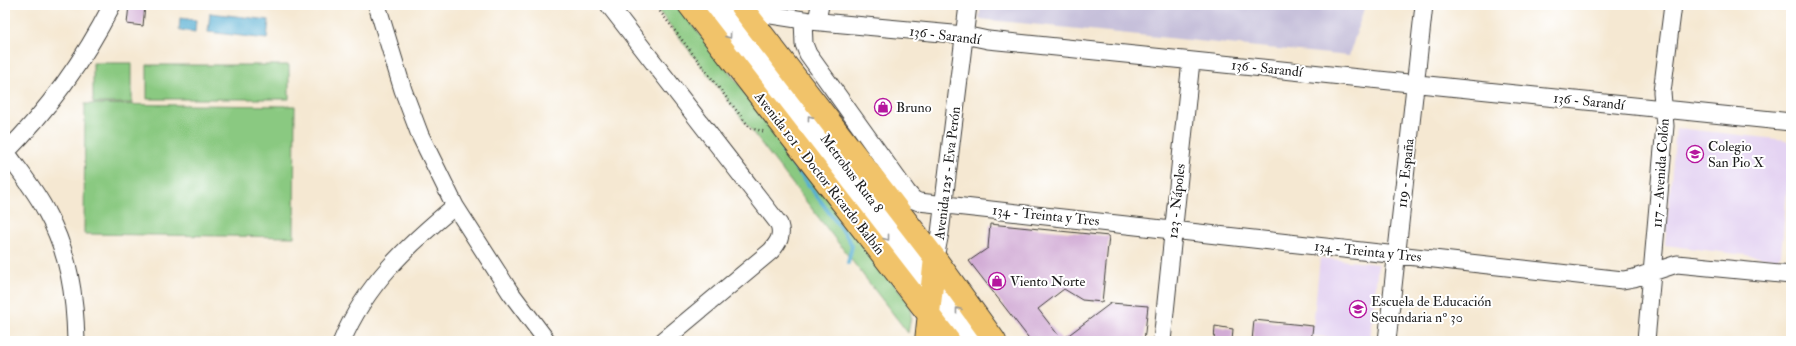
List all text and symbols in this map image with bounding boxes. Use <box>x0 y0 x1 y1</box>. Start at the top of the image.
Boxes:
street label: 136 - Sarandí <box>908 23 983 48</box>
one-way arrow <box>725 32 732 39</box>
street label: 136 - Sarandí <box>1230 56 1305 81</box>
street label: Avenida 101 - Doctor Ricardo Balbín <box>750 88 888 258</box>
street label: 136 - Sarandí <box>1552 89 1627 114</box>
shop icon: Bruno <box>873 97 893 117</box>
place label: Bruno <box>896 99 932 116</box>
street label: Avenida 125 - Eva Perón <box>931 105 964 242</box>
one-way arrow <box>808 116 815 123</box>
street label: 117 - Avenida Colón <box>1648 118 1673 228</box>
street label: Metrobus Ruta 8 <box>816 131 887 216</box>
street label: 119 - España <box>1393 137 1419 209</box>
place label: Colegio San Pio X <box>1708 138 1764 171</box>
school or university icon: Colegio San Pio X <box>1685 144 1705 164</box>
street label: 123 - Nápoles <box>1164 163 1190 239</box>
street label: 134 - Treinta y Tres <box>991 201 1100 231</box>
one-way arrow <box>882 233 889 240</box>
street label: 134 - Treinta y Tres <box>1313 237 1422 267</box>
shop icon: Viento Norte <box>987 271 1007 291</box>
place label: Viento Norte <box>1010 273 1085 290</box>
place label: Escuela de Educación Secundaria nº 30 <box>1371 293 1491 326</box>
school or university icon: Escuela de Educación Secundaria nº 30 <box>1348 299 1368 319</box>
one-way arrow <box>955 308 962 315</box>

